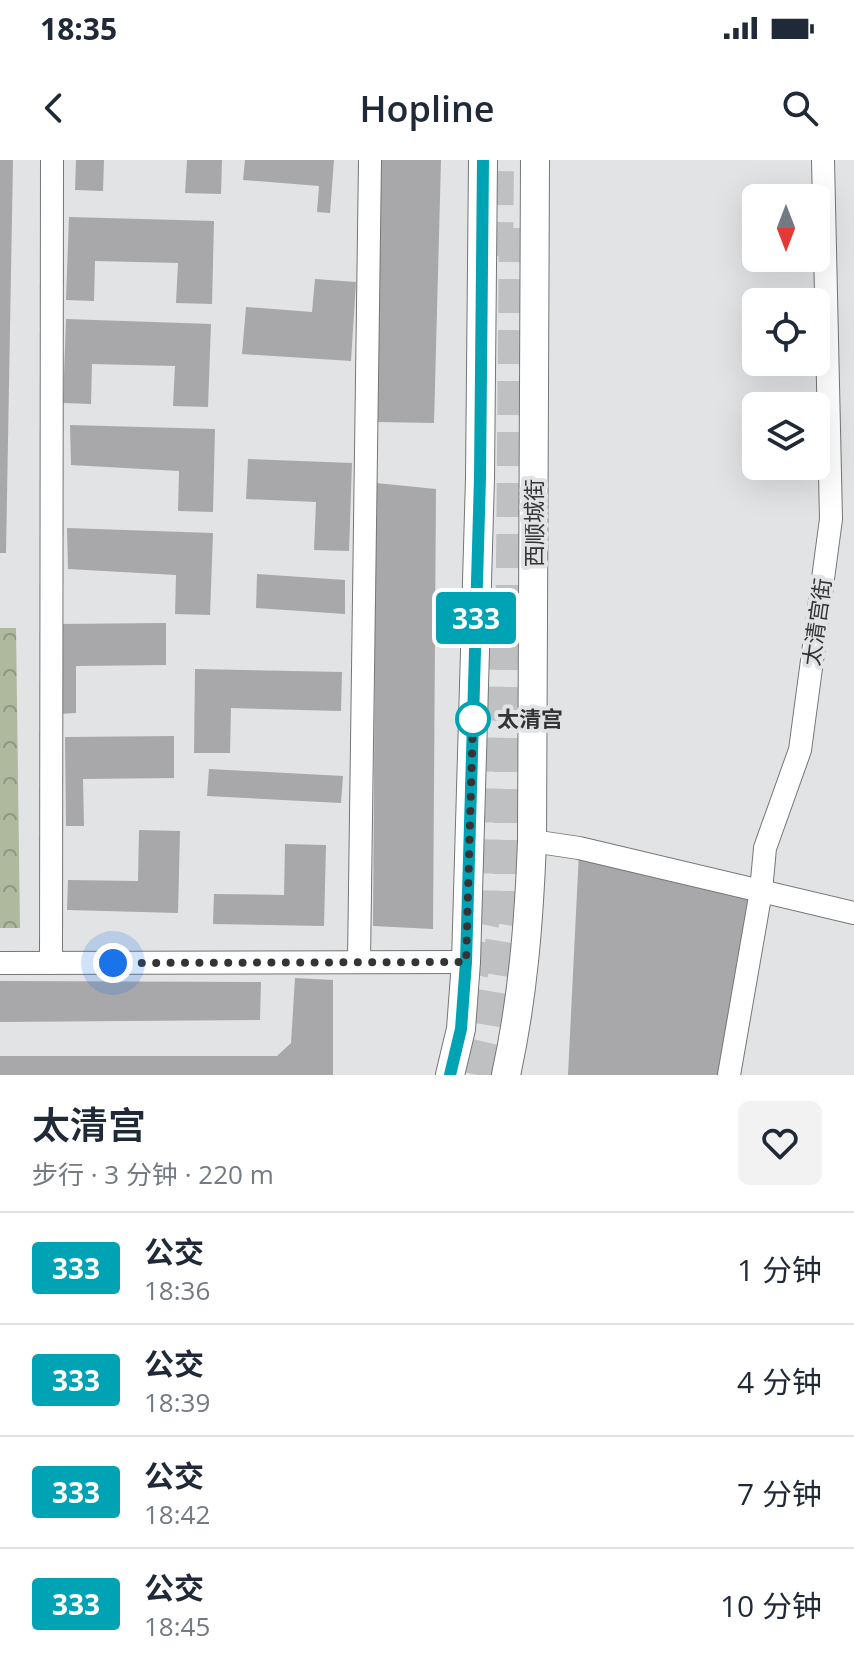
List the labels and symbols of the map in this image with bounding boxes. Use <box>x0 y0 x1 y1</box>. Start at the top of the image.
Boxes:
north arrow <box>742 184 830 272</box>
street label: 西顺城街 <box>518 479 548 567</box>
street label: 太清宫街 <box>795 576 837 668</box>
line badge: 333 <box>430 592 522 644</box>
marker: 太清宫 <box>456 702 490 736</box>
place label: 太清宫 <box>497 703 563 733</box>
your location <box>93 943 133 983</box>

